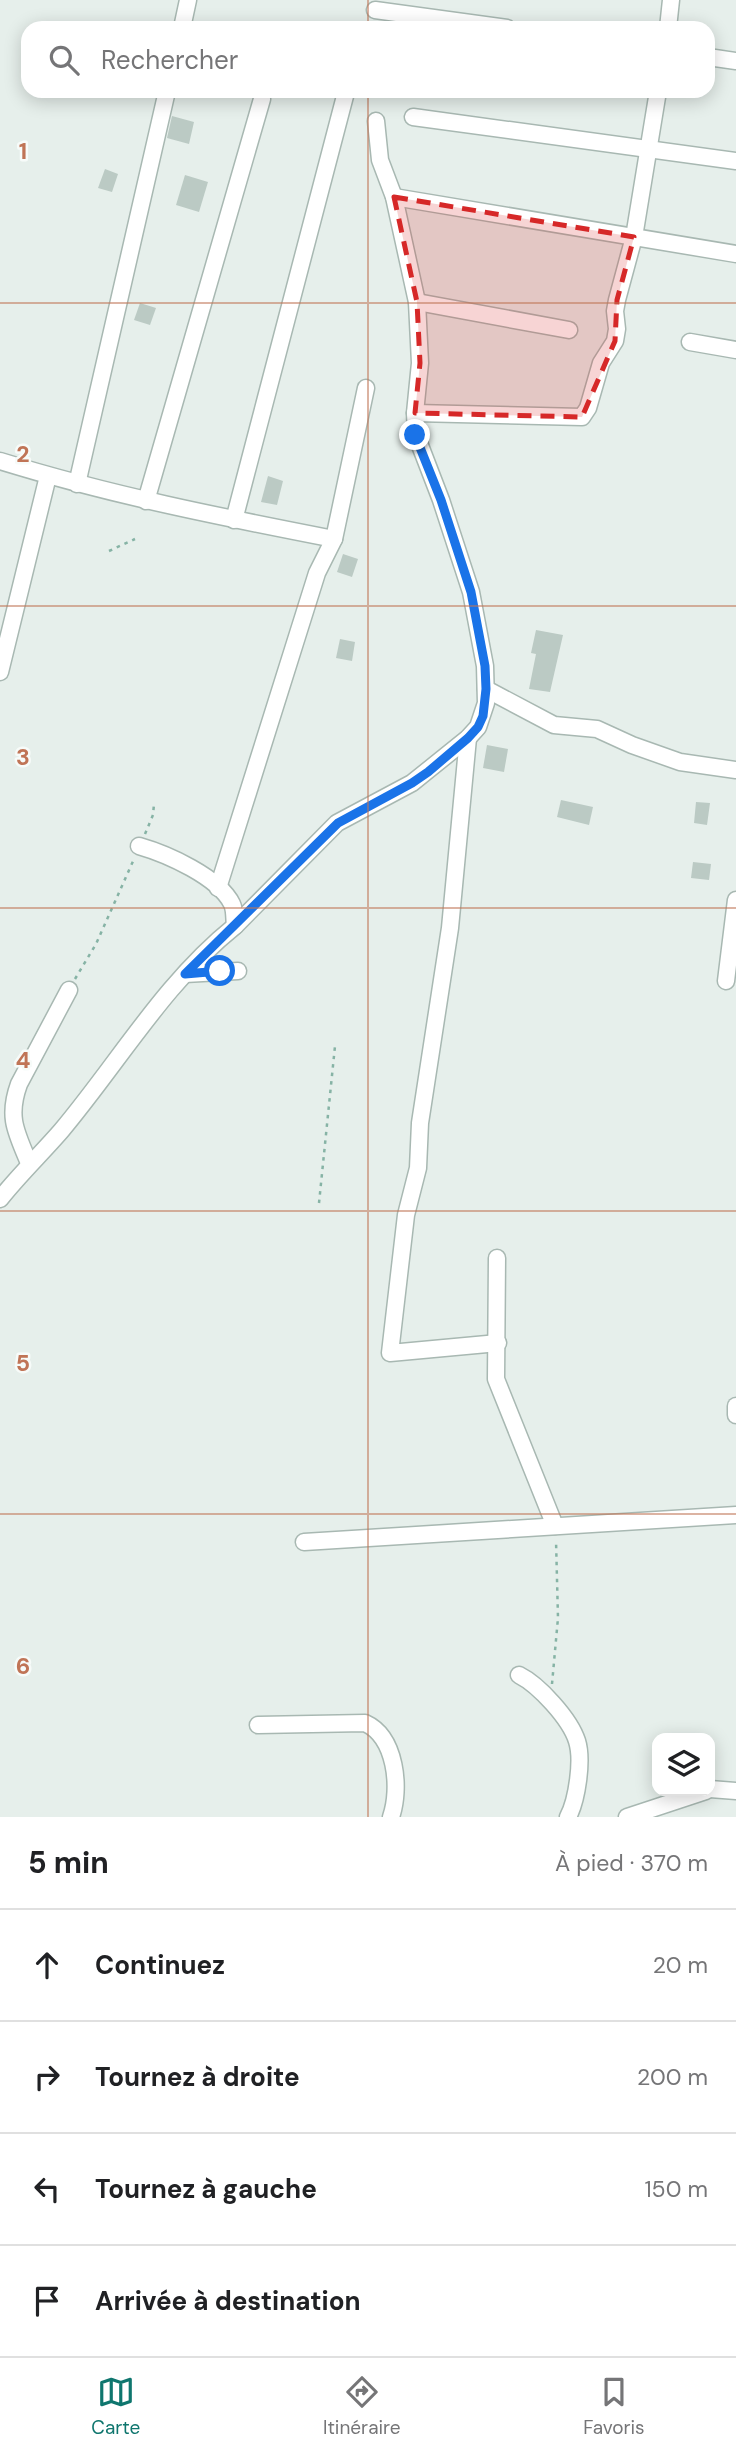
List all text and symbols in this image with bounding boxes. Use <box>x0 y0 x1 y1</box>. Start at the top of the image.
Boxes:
search box <box>21 21 715 98</box>
icon: search <box>45 41 83 79</box>
text: Rechercher <box>101 43 238 77</box>
text: 1 <box>19 136 27 166</box>
route end <box>399 419 430 450</box>
text: 2 <box>16 439 30 469</box>
text: 3 <box>16 742 30 772</box>
route start <box>204 955 235 986</box>
text: 4 <box>16 1045 31 1075</box>
text: 5 <box>16 1348 30 1378</box>
text: 6 <box>16 1651 30 1681</box>
map controls <box>652 1733 715 1796</box>
button: layers <box>652 1733 715 1796</box>
text: 5 min <box>28 1843 109 1882</box>
text: À pied · 370 m <box>555 1848 708 1878</box>
icon: ahead <box>28 1946 66 1984</box>
text: Continuez <box>95 1948 225 1982</box>
text: 20 m <box>653 1950 708 1980</box>
icon: right <box>28 2058 66 2096</box>
text: Tournez à droite <box>95 2060 300 2094</box>
text: 200 m <box>637 2062 708 2092</box>
icon: left <box>28 2170 66 2208</box>
text: Tournez à gauche <box>95 2172 317 2206</box>
text: 150 m <box>644 2174 708 2204</box>
icon: arrive <box>28 2282 66 2320</box>
text: Arrivée à destination <box>95 2284 361 2318</box>
tab: Carte <box>91 2373 140 2440</box>
tab: Itinéraire <box>323 2373 401 2440</box>
tab: Favoris <box>583 2373 645 2440</box>

